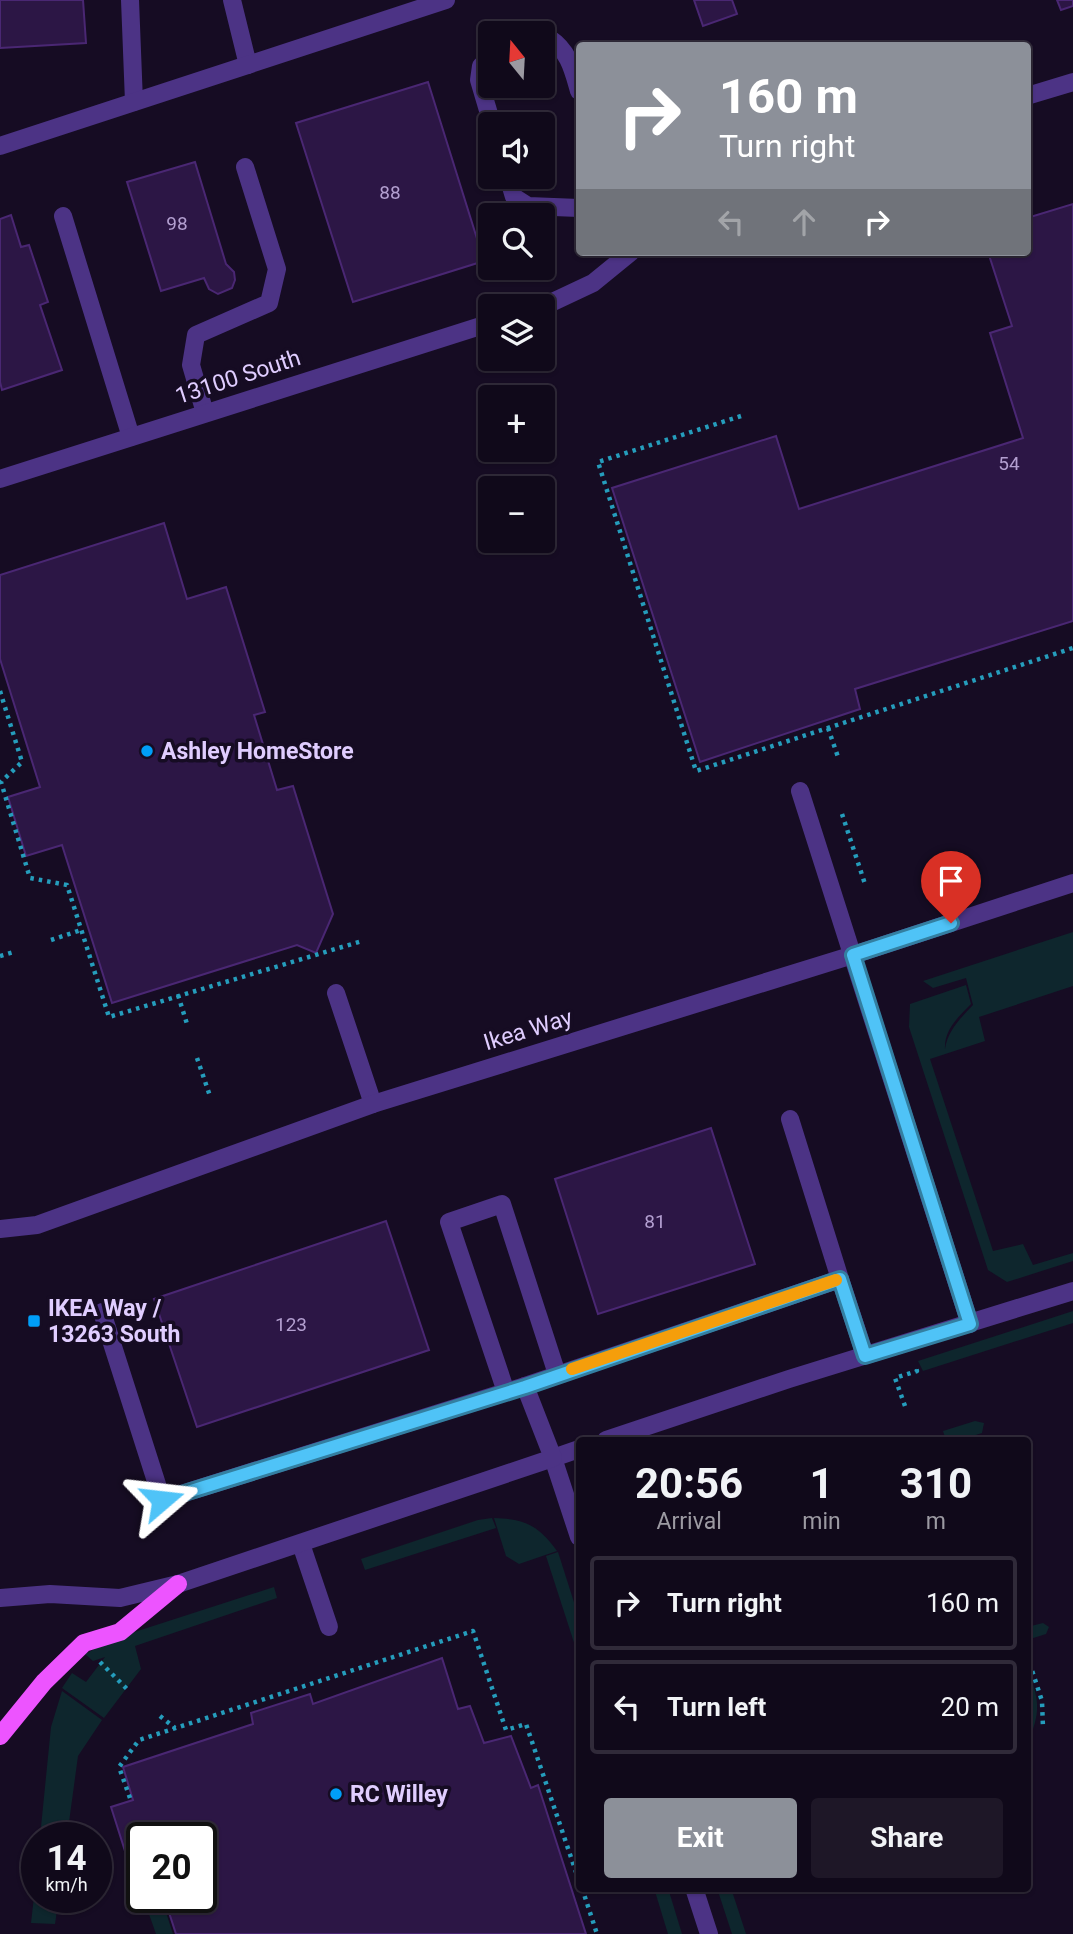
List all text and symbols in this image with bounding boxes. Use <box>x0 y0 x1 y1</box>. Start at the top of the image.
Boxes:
north arrow <box>478 21 555 98</box>
map controls <box>478 21 555 553</box>
text: 160 m <box>719 68 858 125</box>
icon: right <box>604 70 695 161</box>
button: sound <box>478 112 555 189</box>
text: Turn right <box>719 127 855 165</box>
house number: 88 <box>379 181 401 204</box>
button: search <box>478 203 555 280</box>
icon: left <box>712 203 750 241</box>
icon: ahead <box>785 203 823 241</box>
icon: right <box>858 203 896 241</box>
house number: 98 <box>166 212 188 235</box>
button: layers <box>478 294 555 371</box>
street label: 13100 South <box>172 344 304 410</box>
button: + <box>478 385 555 462</box>
house number: 54 <box>998 452 1020 475</box>
button: − <box>478 476 555 553</box>
place label: Ashley HomeStore <box>161 738 354 765</box>
marker: Ashley HomeStore <box>139 743 155 759</box>
pin <box>921 851 981 923</box>
icon: arrive <box>932 862 970 900</box>
street label: Ikea Way <box>480 1004 576 1056</box>
house number: 81 <box>644 1210 666 1233</box>
place label: IKEA Way / 13263 South <box>48 1295 180 1348</box>
marker: IKEA Way / 13263 South <box>26 1313 42 1329</box>
house number: 123 <box>275 1313 307 1336</box>
text: 20:56 <box>635 1459 743 1508</box>
text: 1 <box>809 1459 834 1508</box>
text: 310 <box>900 1459 972 1508</box>
position arrow <box>125 1463 199 1537</box>
text: Arrival <box>656 1508 722 1535</box>
text: min <box>802 1508 841 1535</box>
text: m <box>926 1508 946 1535</box>
icon: right <box>608 1584 646 1622</box>
text: Turn right <box>667 1588 782 1618</box>
text: 160 m <box>926 1588 999 1618</box>
icon: left <box>608 1688 646 1726</box>
text: Turn left <box>667 1692 766 1722</box>
text: 20 m <box>941 1692 999 1722</box>
place label: RC Willey <box>350 1781 448 1808</box>
marker: RC Willey <box>328 1786 344 1802</box>
button: Exit <box>604 1798 797 1878</box>
button: Share <box>811 1798 1003 1878</box>
speed limit sign: 20 <box>126 1822 217 1913</box>
text: 14 <box>46 1838 87 1879</box>
text: km/h <box>45 1874 88 1895</box>

